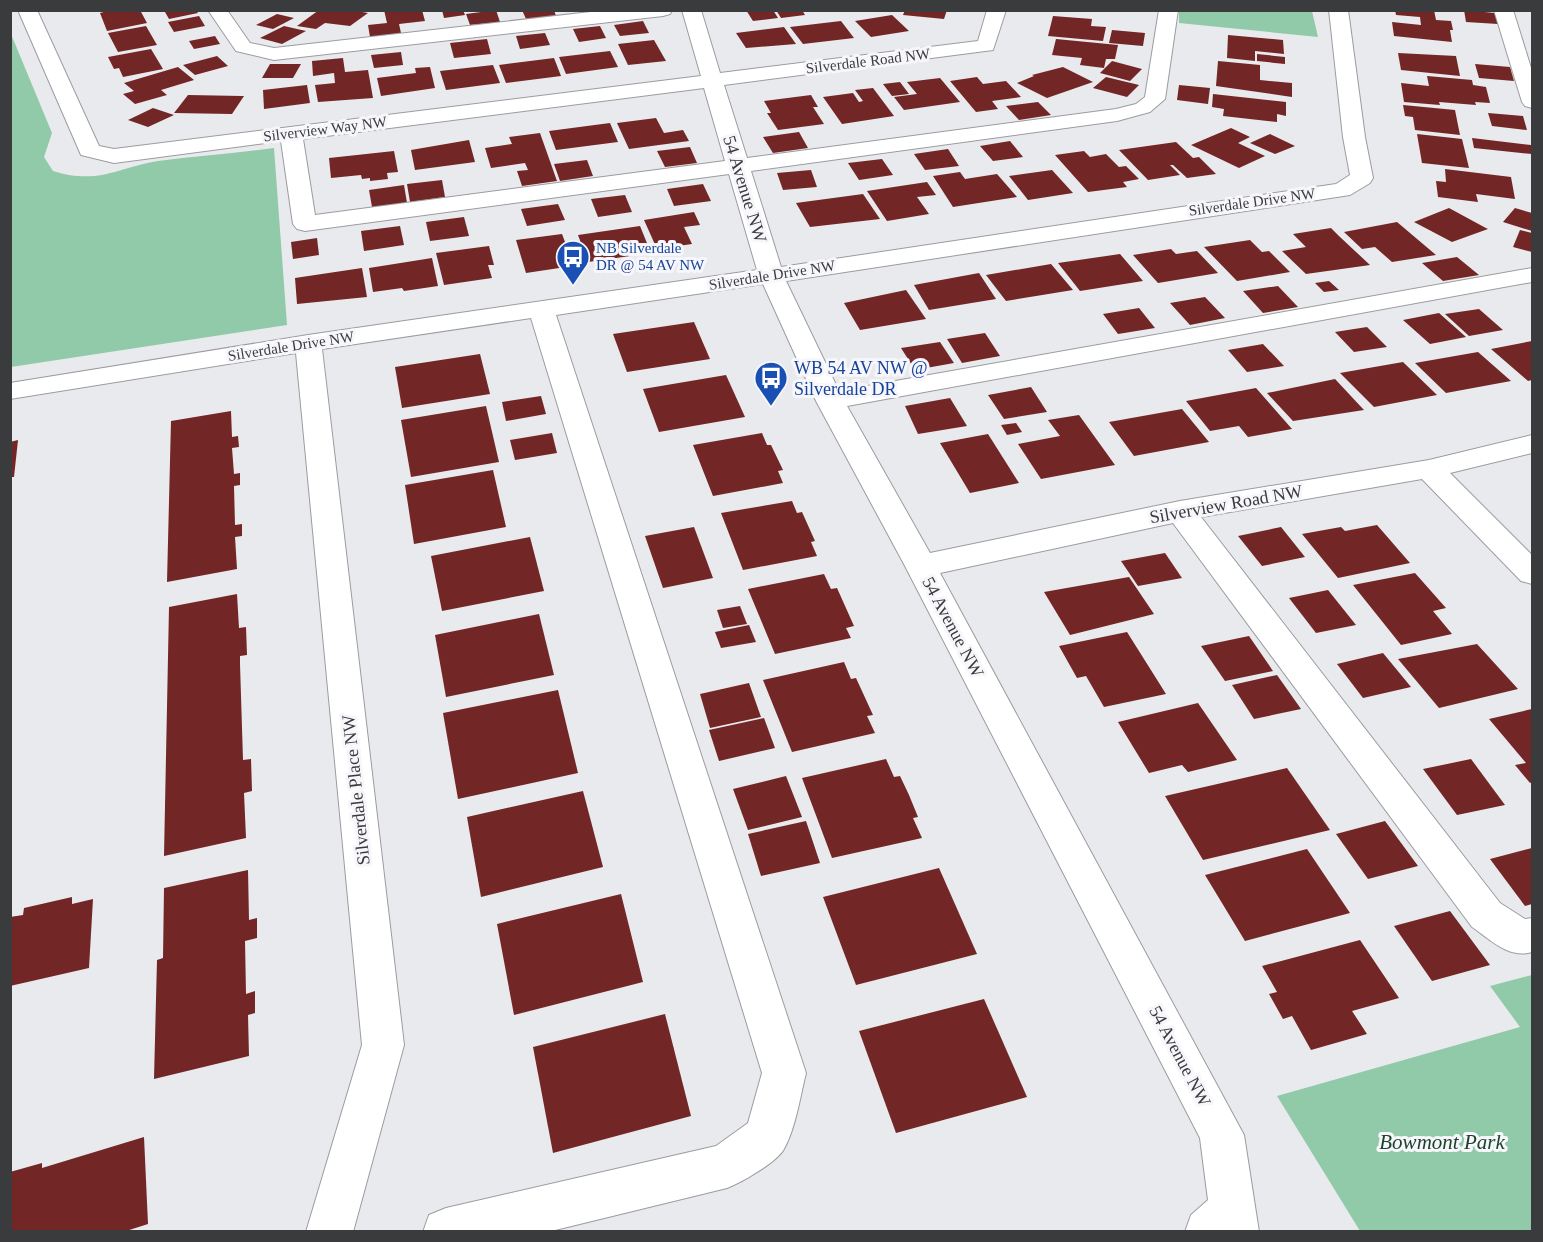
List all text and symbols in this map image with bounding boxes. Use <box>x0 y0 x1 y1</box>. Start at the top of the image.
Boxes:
street label: Silverdale Road NW <box>805 45 932 77</box>
street label: Silverview Way NW <box>262 113 389 145</box>
street label: 54 Avenue NW <box>719 133 771 245</box>
street label: Silverdale Drive NW <box>1188 185 1317 219</box>
bus stop icon: NB Silverdale DR @ 54 AV NW <box>555 239 591 286</box>
place label: NB Silverdale DR @ 54 AV NW <box>596 240 705 273</box>
street label: Silverdale Drive NW <box>708 257 837 293</box>
street label: Silverdale Drive NW <box>227 328 356 364</box>
place label: WB 54 AV NW @ Silverdale DR <box>794 358 928 399</box>
bus stop icon: WB 54 AV NW @ Silverdale DR <box>753 360 789 407</box>
street label: Silverview Road NW <box>1148 481 1304 527</box>
street label: 54 Avenue NW <box>918 573 988 681</box>
street label: Silverdale Place NW <box>338 714 374 866</box>
street label: 54 Avenue NW <box>1145 1002 1215 1110</box>
park label: Bowmont Park <box>1379 1130 1505 1154</box>

